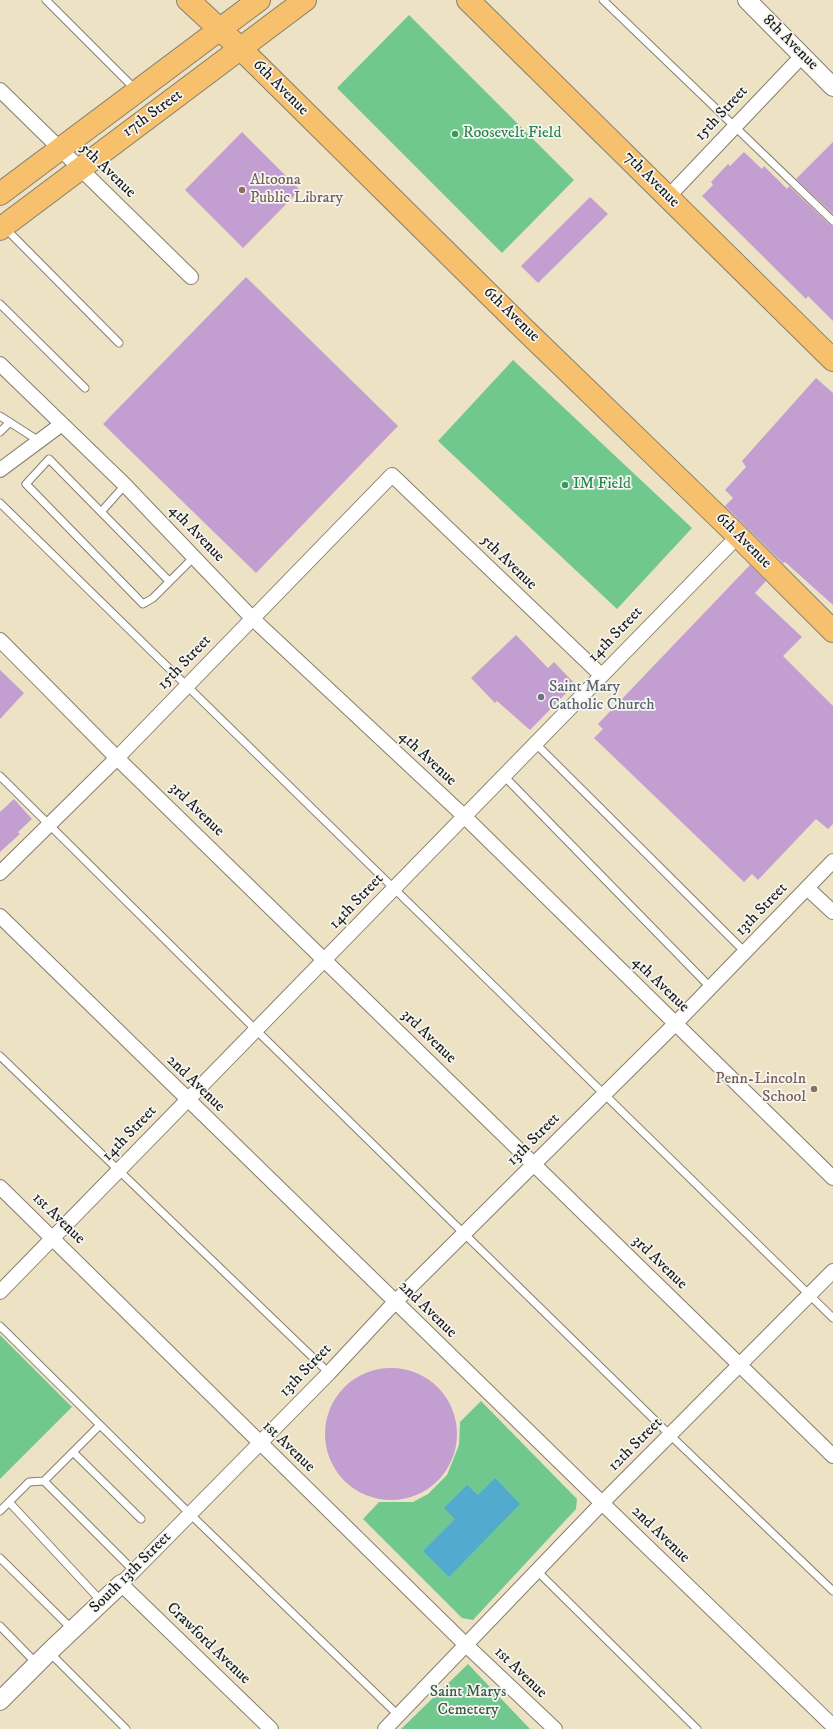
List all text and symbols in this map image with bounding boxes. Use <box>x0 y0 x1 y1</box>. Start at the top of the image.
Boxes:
street label: 8th Avenue <box>758 11 822 75</box>
street label: 6th Avenue <box>248 56 312 120</box>
street label: 15th Street <box>692 82 752 146</box>
street label: 17th Street <box>119 86 187 142</box>
place label: Roosevelt Field <box>463 124 561 144</box>
marker: Roosevelt Field <box>450 129 460 139</box>
street label: 5th Avenue <box>75 139 139 203</box>
street label: 7th Avenue <box>619 148 683 212</box>
place label: Altoona Public Library <box>250 171 343 209</box>
marker: Altoona Public Library <box>237 185 247 195</box>
street label: 6th Avenue <box>479 283 543 347</box>
place label: IM Field <box>573 475 631 495</box>
marker: IM Field <box>560 480 570 490</box>
street label: 4th Avenue <box>164 501 228 567</box>
street label: 6th Avenue <box>711 509 775 573</box>
street label: 5th Avenue <box>476 531 540 595</box>
street label: 14th Street <box>585 603 647 667</box>
street label: 15th Street <box>154 632 216 694</box>
place label: Saint Mary Catholic Church <box>549 678 655 716</box>
marker: Saint Mary Catholic Church <box>536 692 546 702</box>
street label: 4th Avenue <box>394 727 460 791</box>
street label: 3rd Avenue <box>164 779 228 841</box>
street label: 14th Street <box>326 870 388 934</box>
street label: 13th Street <box>732 879 792 941</box>
street label: 4th Avenue <box>627 953 693 1017</box>
street label: 3rd Avenue <box>396 1006 460 1068</box>
street label: 2nd Avenue <box>162 1051 228 1117</box>
place label: Penn-Lincoln School <box>715 1070 806 1108</box>
marker: Penn-Lincoln School <box>809 1084 819 1094</box>
street label: 14th Street <box>99 1102 161 1166</box>
street label: 13th Street <box>504 1110 564 1170</box>
street label: 1st Avenue <box>28 1189 88 1249</box>
street label: 3rd Avenue <box>627 1232 691 1294</box>
street label: 2nd Avenue <box>394 1277 460 1343</box>
street label: 13th Street <box>276 1340 336 1402</box>
street label: 12th Street <box>605 1414 667 1476</box>
street label: 1st Avenue <box>258 1417 318 1477</box>
street label: 2nd Avenue <box>627 1502 693 1568</box>
street label: South 13th Street <box>86 1528 176 1618</box>
street label: Crawford Avenue <box>162 1599 254 1689</box>
street label: 1st Avenue <box>490 1643 550 1703</box>
park label: Saint Marys Cemetery <box>430 1683 506 1721</box>

